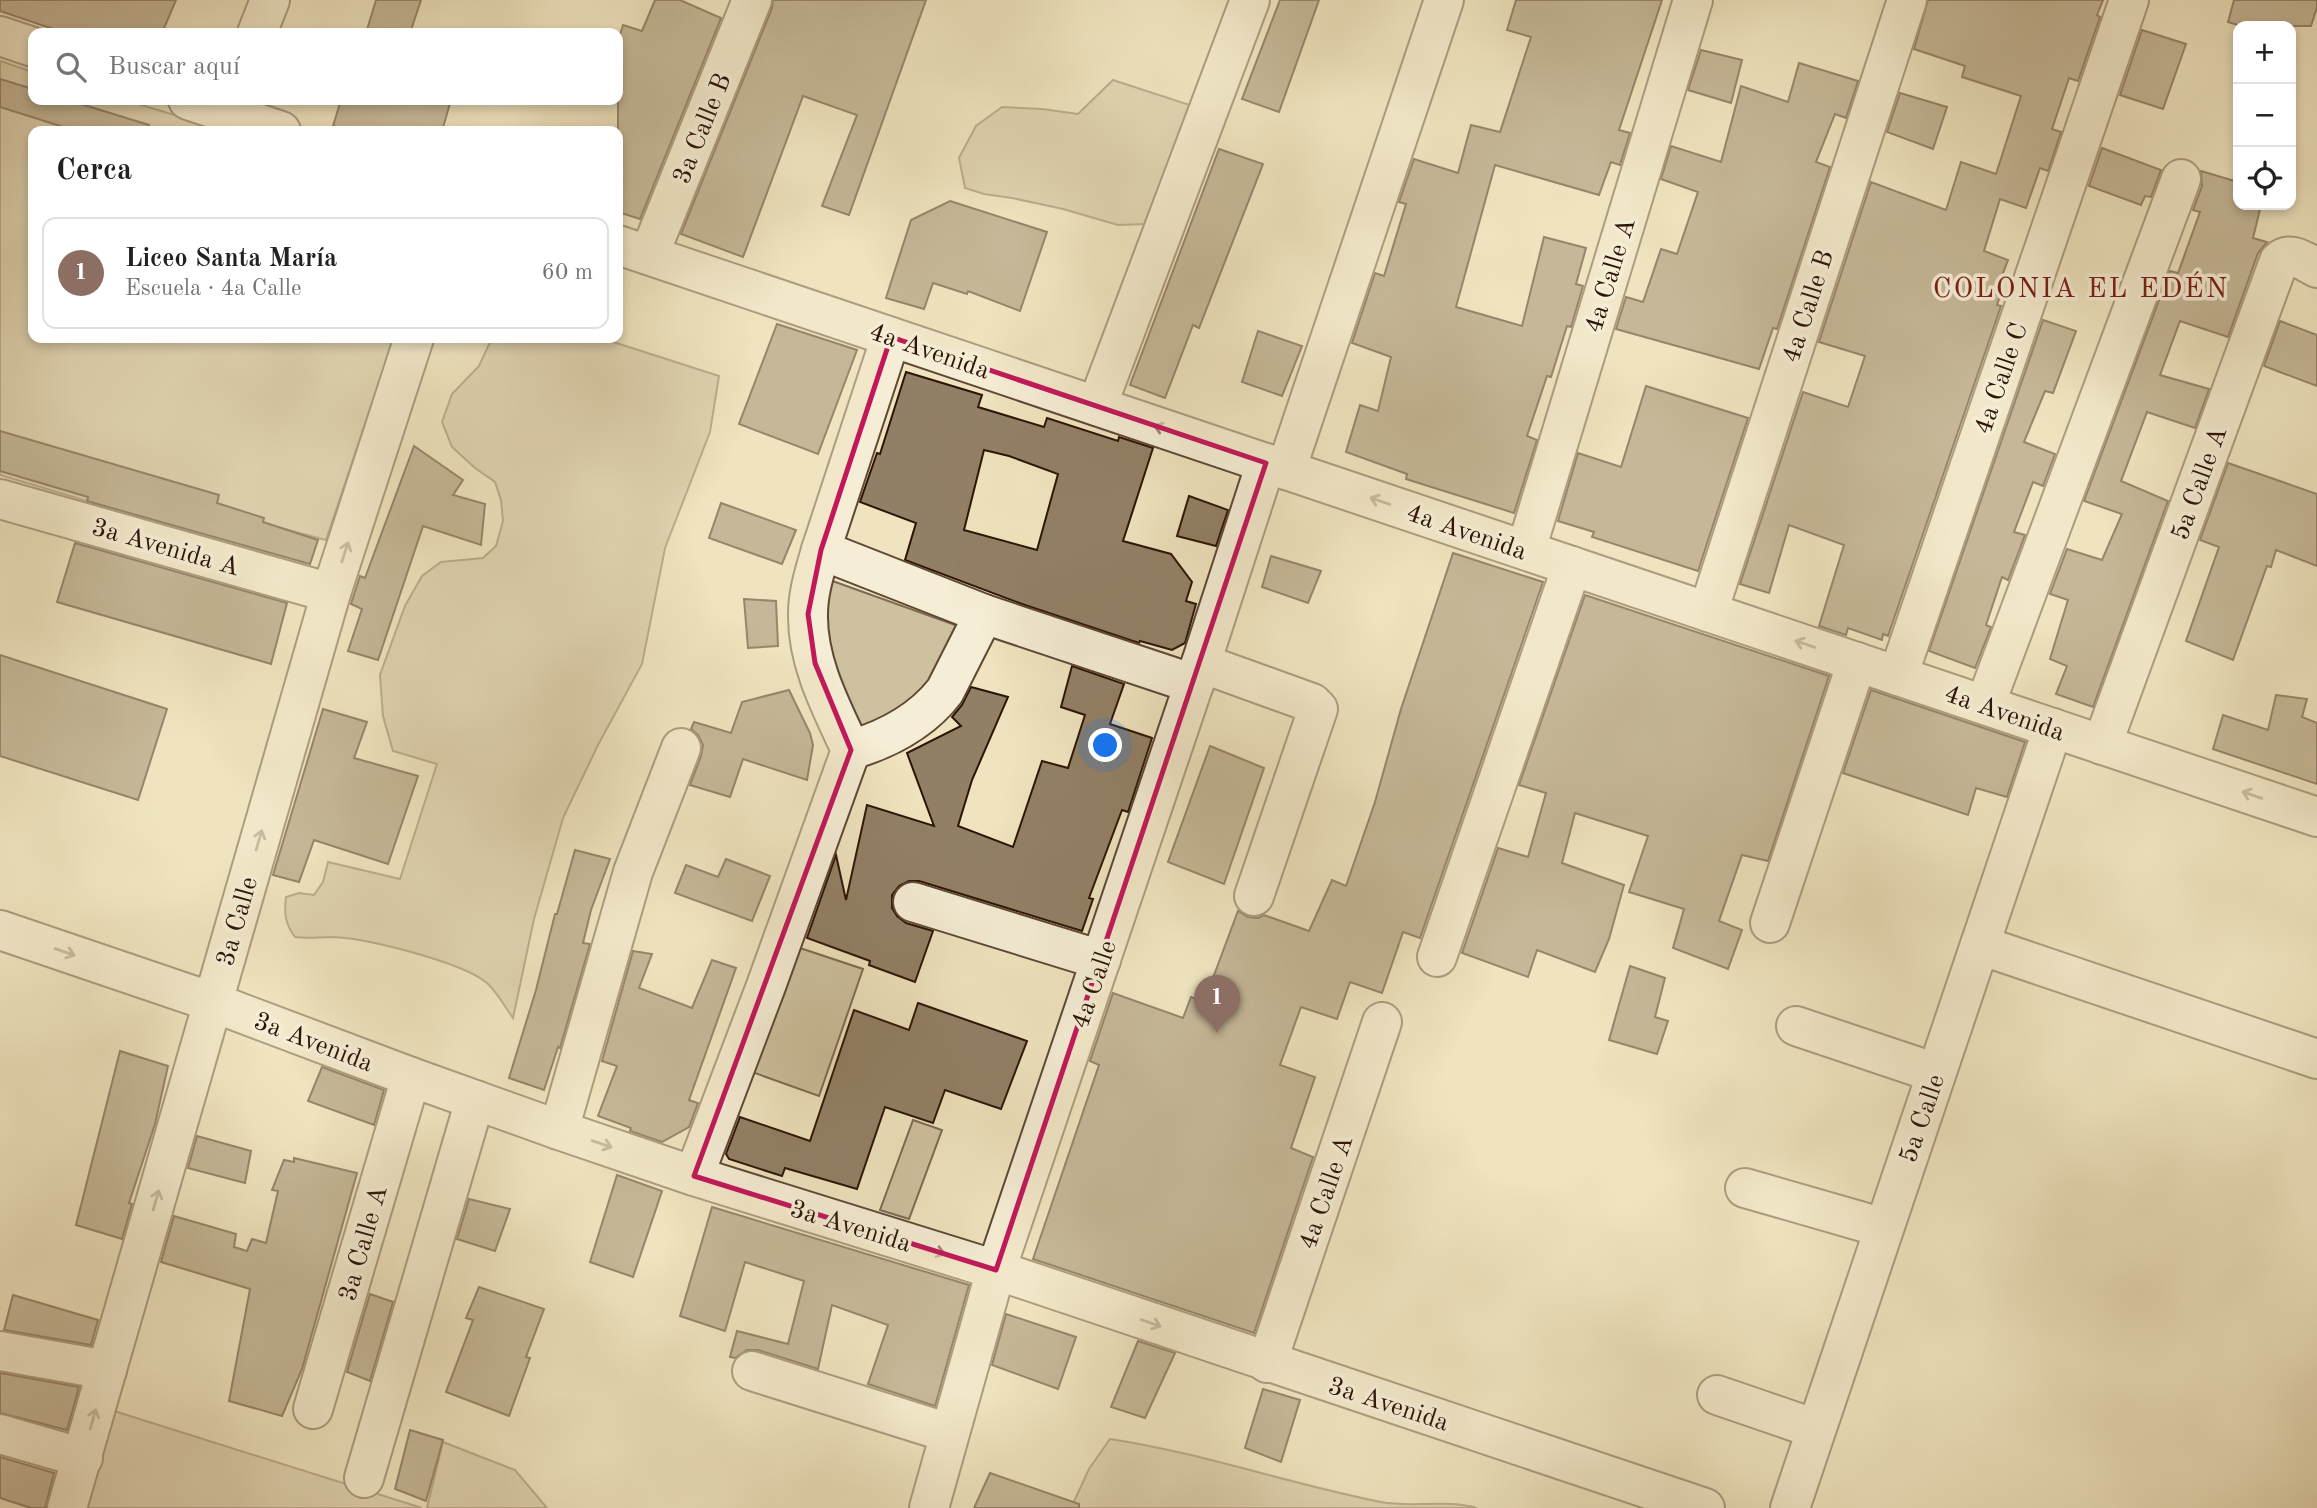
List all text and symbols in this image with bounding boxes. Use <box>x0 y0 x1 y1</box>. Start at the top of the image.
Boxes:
map controls <box>2233 21 2296 210</box>
button: + <box>2233 21 2296 84</box>
search box <box>28 28 623 105</box>
icon: search <box>52 48 90 86</box>
text: Buscar aquí <box>108 54 240 80</box>
street label: 3a Calle B <box>669 70 737 188</box>
button: − <box>2233 84 2296 147</box>
button: locate <box>2233 147 2296 210</box>
text: Cerca <box>56 156 132 186</box>
street label: 4a Calle A <box>1581 215 1641 336</box>
text: Liceo Santa María <box>125 246 337 272</box>
street label: 4a Calle B <box>1779 247 1839 366</box>
text: 1 <box>74 261 88 284</box>
text: 60 m <box>542 261 593 284</box>
district label: COLONIA EL EDÉN <box>1933 271 2229 304</box>
text: Escuela · 4a Calle <box>125 277 302 300</box>
street label: 4a Avenida <box>866 319 993 385</box>
street label: 4a Calle C <box>1971 319 2033 438</box>
one-way arrow <box>1154 422 1176 434</box>
street label: 5a Calle A <box>2167 423 2232 544</box>
one-way arrow <box>1369 494 1391 507</box>
street label: 4a Avenida <box>1403 500 1530 566</box>
street label: 3a Avenida A <box>89 514 242 581</box>
one-way arrow <box>340 541 352 563</box>
one-way arrow <box>1794 637 1816 649</box>
street label: 4a Avenida <box>1941 681 2068 747</box>
your location <box>1088 728 1122 762</box>
one-way arrow <box>2242 788 2264 800</box>
one-way arrow <box>254 830 267 852</box>
street label: 3a Calle <box>213 874 263 969</box>
street label: 4a Calle <box>1068 937 1122 1032</box>
one-way arrow <box>53 947 75 959</box>
pin: 1 <box>1194 975 1240 1033</box>
street label: 3a Avenida <box>250 1008 377 1078</box>
street label: 5a Calle <box>1896 1071 1950 1166</box>
street label: 4a Calle A <box>1295 1132 1359 1253</box>
one-way arrow <box>590 1139 612 1152</box>
street label: 3a Calle A <box>335 1183 393 1304</box>
one-way arrow <box>150 1189 163 1211</box>
street label: 3a Avenida <box>787 1196 914 1258</box>
one-way arrow <box>924 1246 946 1259</box>
one-way arrow <box>1139 1318 1161 1330</box>
street label: 3a Avenida <box>1325 1373 1452 1437</box>
one-way arrow <box>88 1408 101 1430</box>

